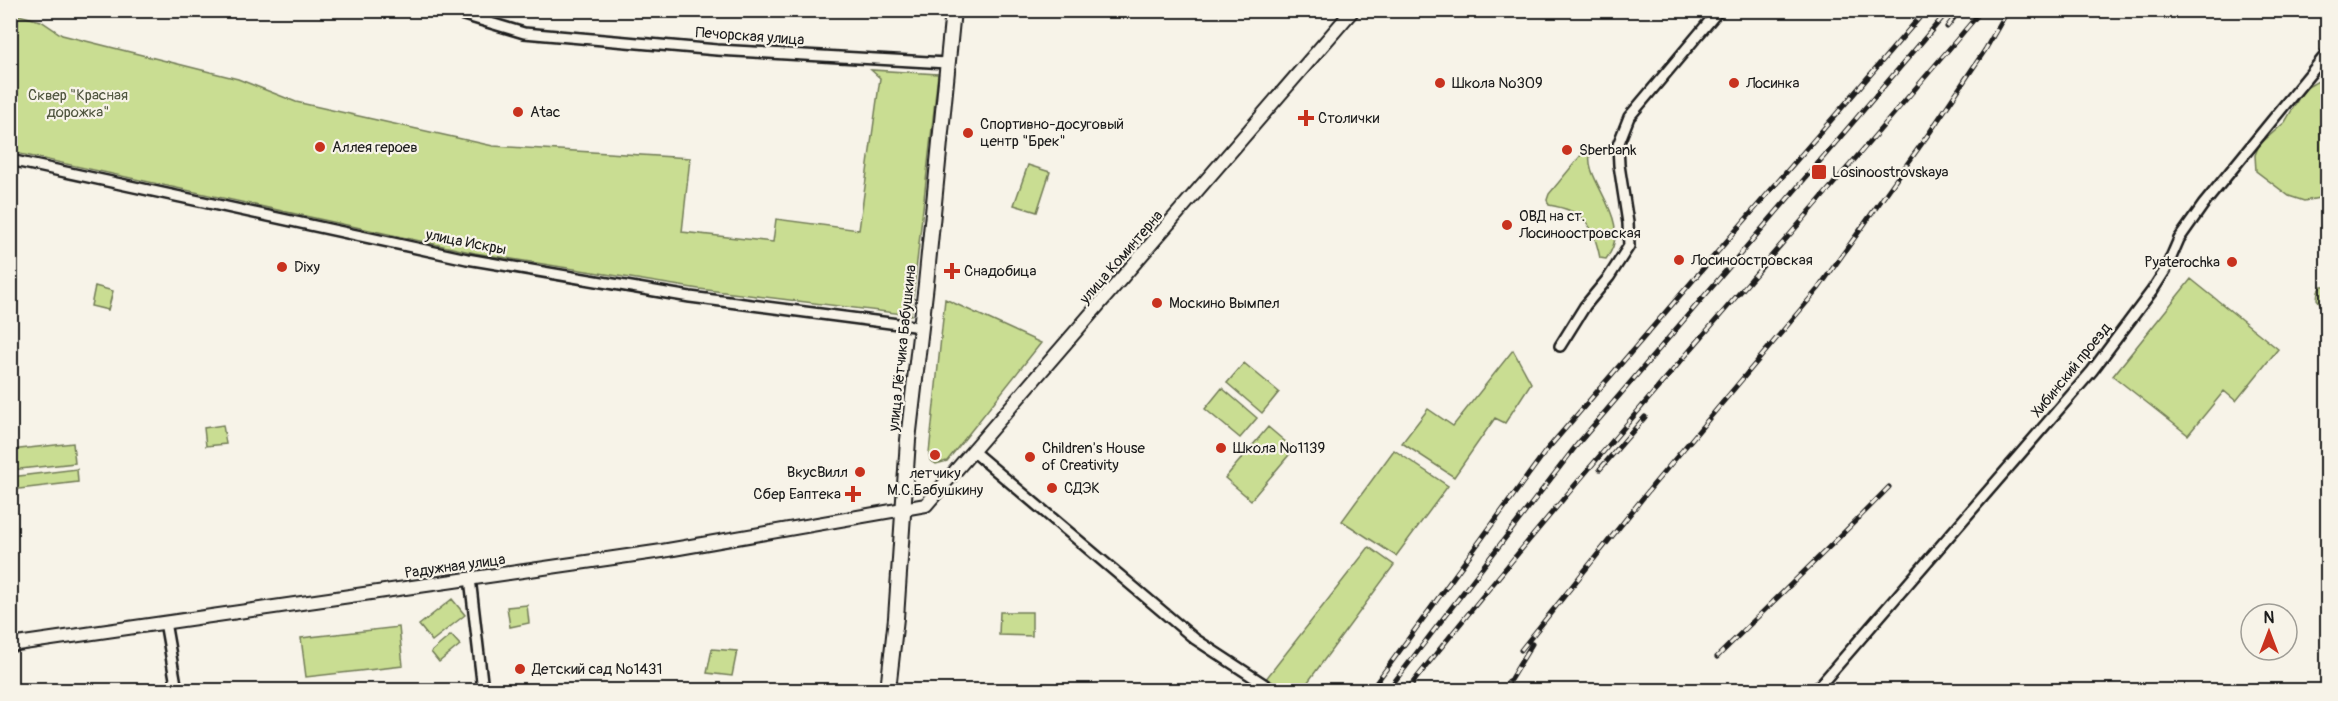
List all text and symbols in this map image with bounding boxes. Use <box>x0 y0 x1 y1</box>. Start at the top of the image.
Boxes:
street label: Печорская улица <box>695 23 805 50</box>
place label: Школа №309 <box>1452 74 1543 93</box>
place label: Лосинка <box>1745 74 1800 93</box>
marker: Школа №309 <box>1433 76 1447 90</box>
marker: Лосинка <box>1727 76 1741 90</box>
park label: Сквер "Красная дорожка" <box>28 86 128 122</box>
place label: Atac <box>530 103 561 122</box>
marker: Atac <box>511 105 525 119</box>
place label: Столички <box>1318 109 1380 128</box>
marker: Столички <box>1299 111 1313 125</box>
place label: Спортивно-досуговый центр "Брек" <box>980 115 1124 151</box>
marker: Спортивно-досуговый центр "Брек" <box>961 126 975 140</box>
place label: Аллея героев <box>332 138 418 157</box>
marker: Аллея героев <box>313 140 327 154</box>
place label: Sberbank <box>1579 141 1637 160</box>
marker: Sberbank <box>1560 143 1574 157</box>
marker: Losinoostrovskaya <box>1810 163 1828 181</box>
place label: Losinoostrovskaya <box>1832 163 1949 182</box>
street label: улица Коминтерна <box>1075 207 1167 309</box>
place label: ОВД на ст. Лосиноостровская <box>1518 207 1641 243</box>
marker: ОВД на ст. Лосиноостровская <box>1500 218 1514 232</box>
street label: улица Искры <box>423 225 508 260</box>
place label: Лосиноостровская <box>1690 251 1813 270</box>
marker: Лосиноостровская <box>1672 253 1686 267</box>
place label: Pyaterochka <box>2144 253 2220 272</box>
marker: Pyaterochka <box>2225 255 2239 269</box>
place label: Dixy <box>294 258 321 277</box>
marker: Dixy <box>275 260 289 274</box>
place label: Снадобица <box>964 262 1036 281</box>
street label: улица Лётчика Бабушкина <box>884 264 921 433</box>
marker: Снадобица <box>945 264 959 278</box>
place label: Москино Вымпел <box>1169 294 1280 313</box>
marker: Москино Вымпел <box>1150 296 1164 310</box>
street label: Хибинский проезд <box>2027 319 2115 422</box>
place label: Children's House of Creativity <box>1042 439 1145 475</box>
place label: Школа №1139 <box>1233 439 1325 458</box>
marker: Школа №1139 <box>1214 441 1228 455</box>
marker: летчику М.С.Бабушкину <box>928 448 942 462</box>
marker: Children's House of Creativity <box>1023 450 1037 464</box>
place label: ВкусВилл <box>787 463 848 482</box>
place label: летчику М.С.Бабушкину <box>887 464 984 500</box>
marker: ВкусВилл <box>853 465 867 479</box>
place label: СДЭК <box>1064 479 1100 498</box>
marker: СДЭК <box>1045 481 1059 495</box>
place label: Сбер Еаптека <box>753 485 841 504</box>
marker: Сбер Еаптека <box>846 487 860 501</box>
street label: Радужная улица <box>403 550 507 583</box>
north arrow <box>2239 602 2299 662</box>
text: N <box>2264 608 2275 628</box>
place label: Детский сад №1431 <box>531 660 662 679</box>
marker: Детский сад №1431 <box>513 662 527 676</box>

